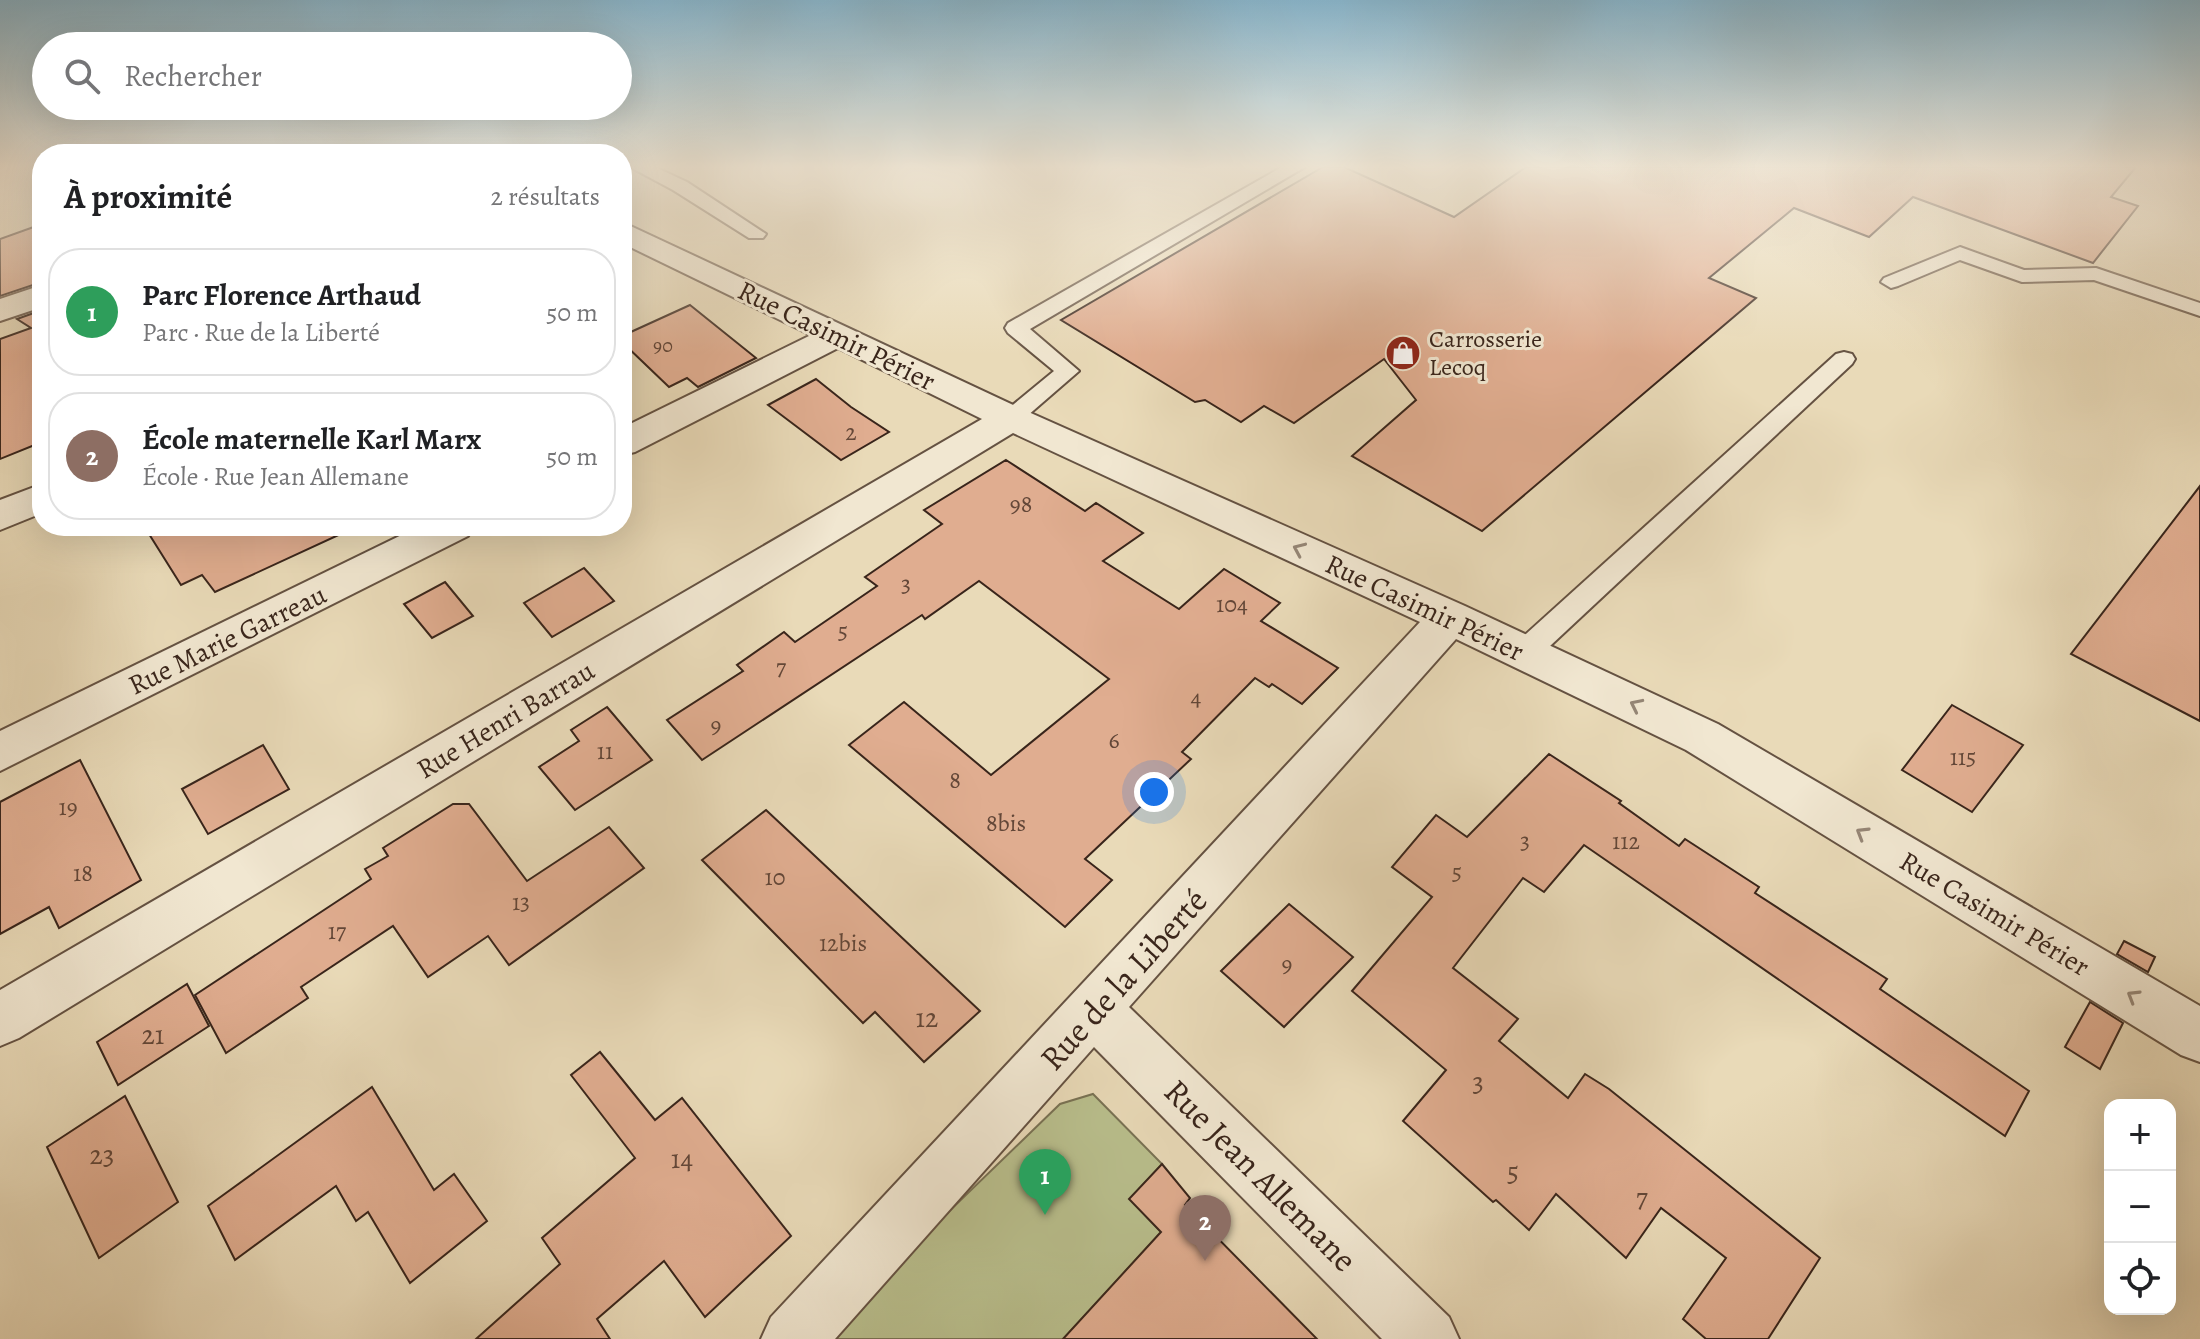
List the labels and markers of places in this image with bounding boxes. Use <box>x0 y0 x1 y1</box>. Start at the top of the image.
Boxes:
place label: Carrosserie Lecoq <box>1429 323 1542 383</box>
shop icon: Carrosserie Lecoq <box>1384 334 1422 372</box>
pin: 1 <box>1019 1149 1071 1215</box>
pin: 2 <box>1179 1195 1231 1261</box>

